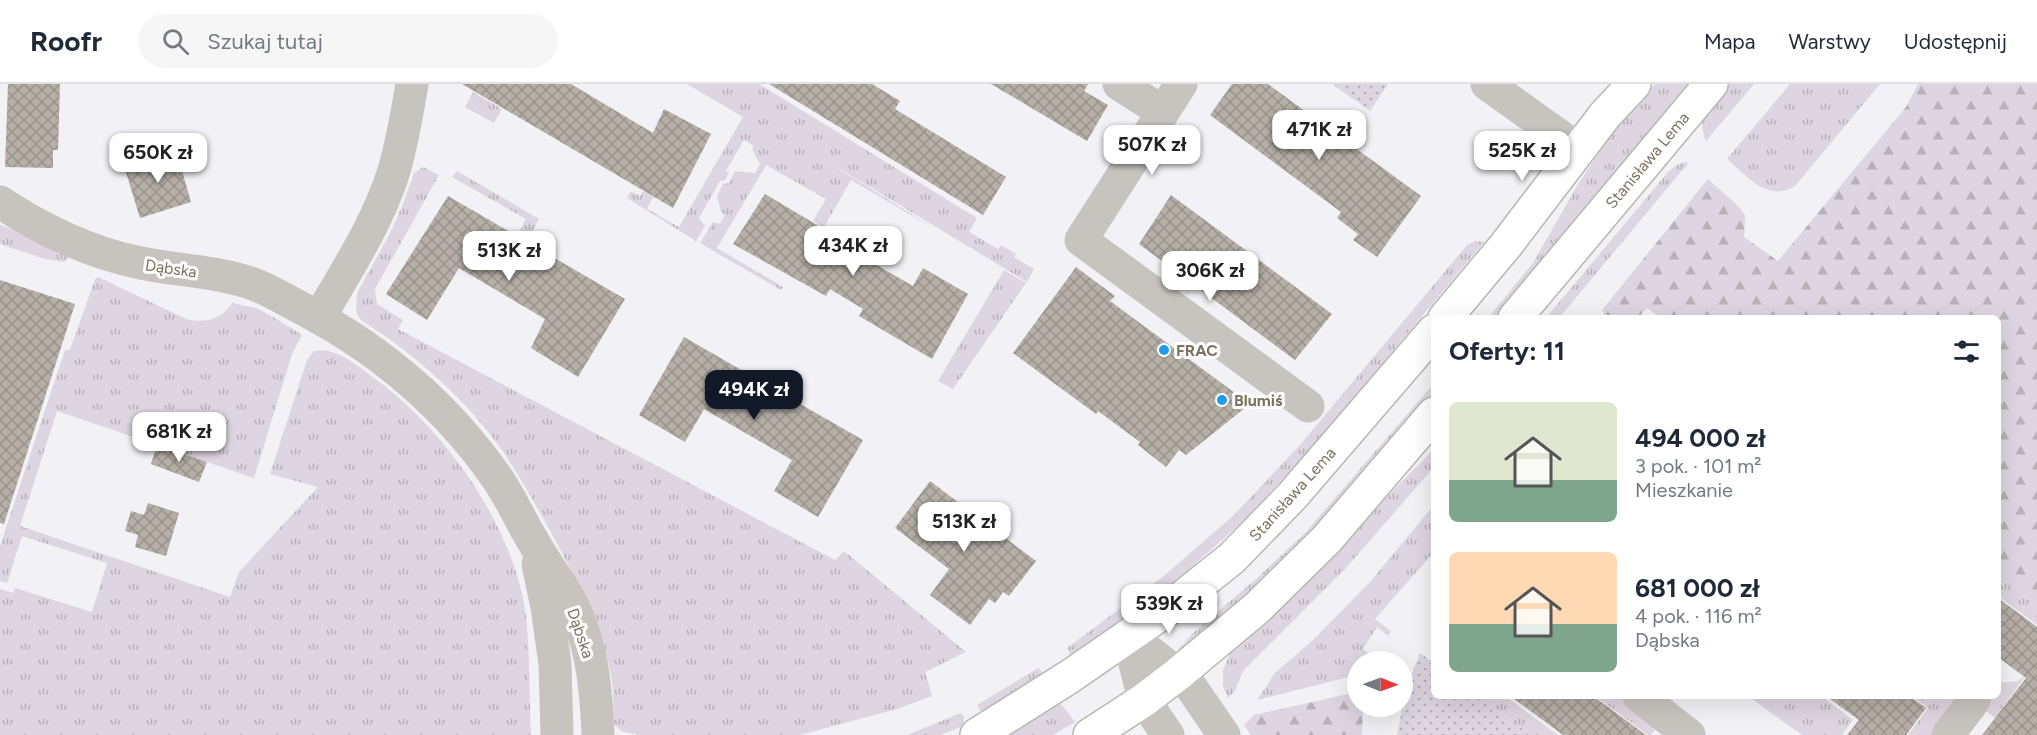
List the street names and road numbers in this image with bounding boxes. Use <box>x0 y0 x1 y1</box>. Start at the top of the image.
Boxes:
street label: Stanisława Lema <box>1602 108 1693 212</box>
street label: Dąbska <box>144 255 198 282</box>
street label: Stanisława Lema <box>1245 443 1340 545</box>
street label: Dąbska <box>563 606 598 661</box>

